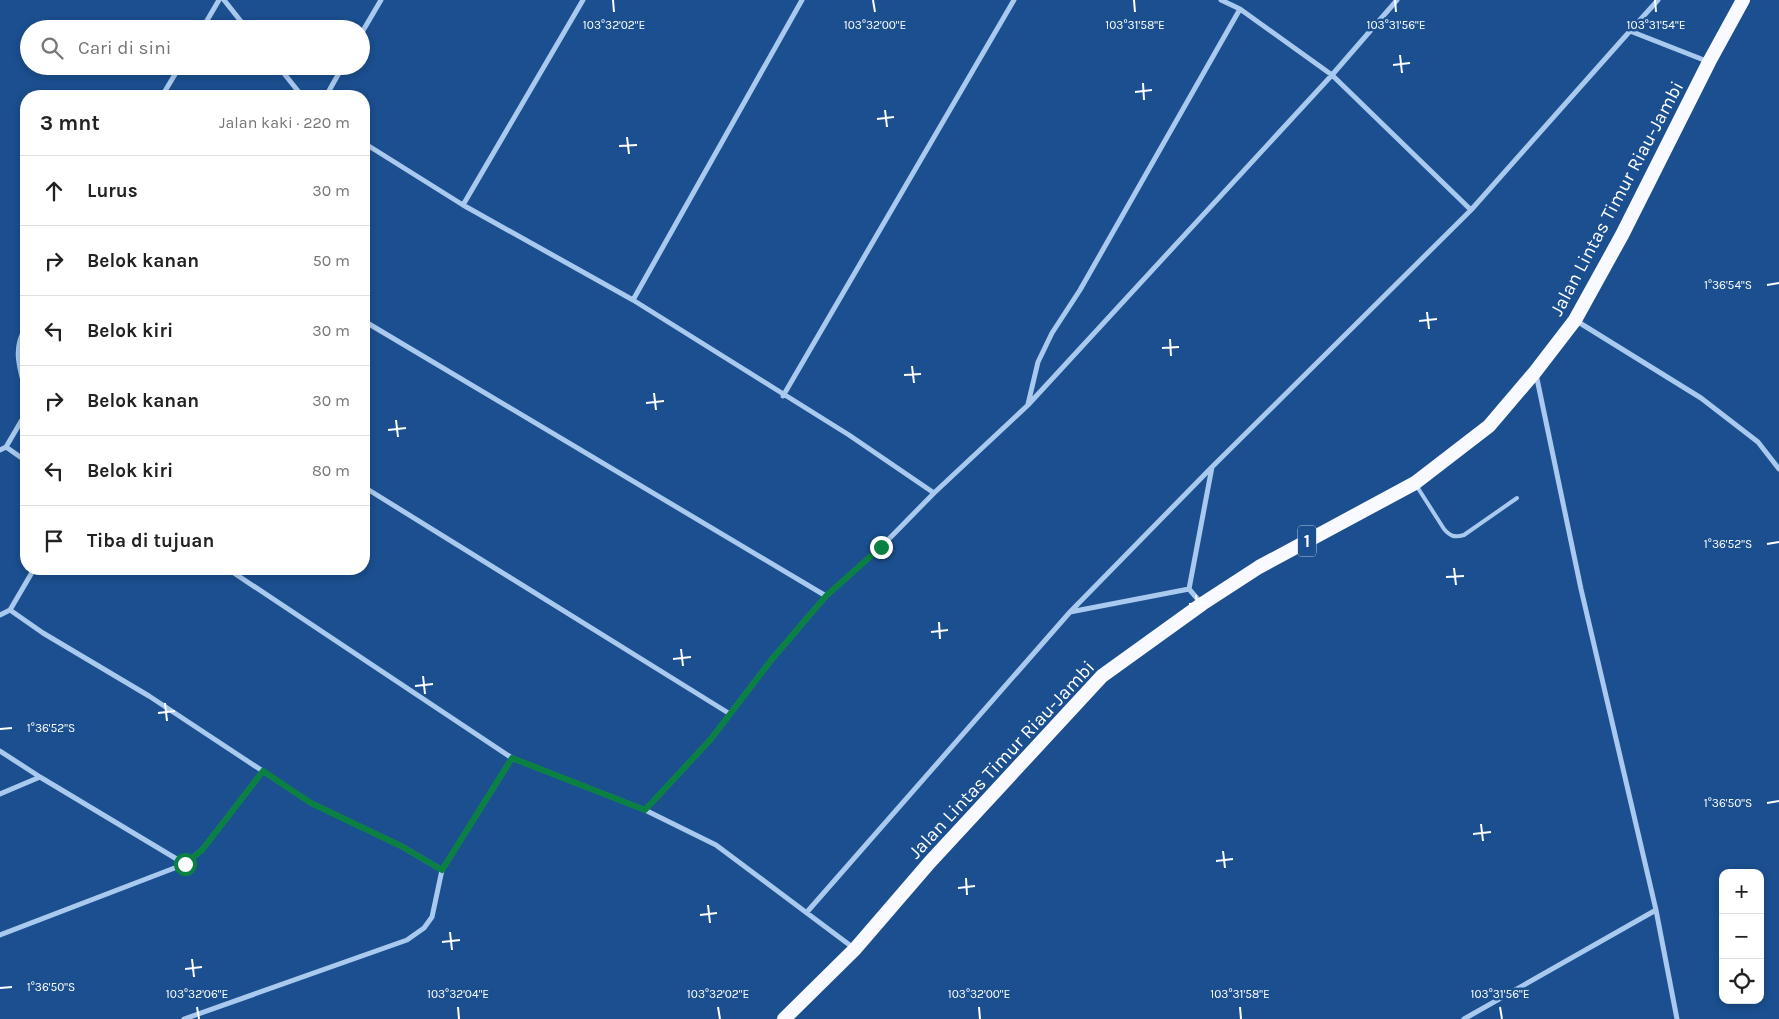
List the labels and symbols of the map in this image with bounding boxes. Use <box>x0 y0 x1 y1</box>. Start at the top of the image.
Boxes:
text: 103°32'02"E <box>583 18 645 32</box>
text: 103°32'00"E <box>844 18 906 32</box>
text: 103°31'58"E <box>1105 18 1165 32</box>
text: 103°31'56"E <box>1367 18 1425 32</box>
text: 103°31'54"E <box>1627 18 1685 32</box>
street label: Jalan Lintas Timur Riau-Jambi <box>1546 77 1688 320</box>
text: 1°36'54"S <box>1704 278 1752 292</box>
road number: 1 <box>1298 526 1316 556</box>
route end <box>870 536 893 559</box>
text: 1°36'52"S <box>1704 537 1752 551</box>
street label: Jalan Lintas Timur Riau-Jambi <box>904 656 1099 863</box>
text: 1°36'52"S <box>27 721 75 735</box>
text: 1°36'50"S <box>1704 796 1752 810</box>
route start <box>174 853 197 876</box>
text: 1°36'50"S <box>27 980 75 994</box>
text: 103°32'06"E <box>166 987 228 1001</box>
text: 103°32'04"E <box>427 987 489 1001</box>
text: 103°32'02"E <box>687 987 749 1001</box>
text: 103°32'00"E <box>948 987 1010 1001</box>
text: 103°31'58"E <box>1210 987 1270 1001</box>
text: 103°31'56"E <box>1471 987 1529 1001</box>

